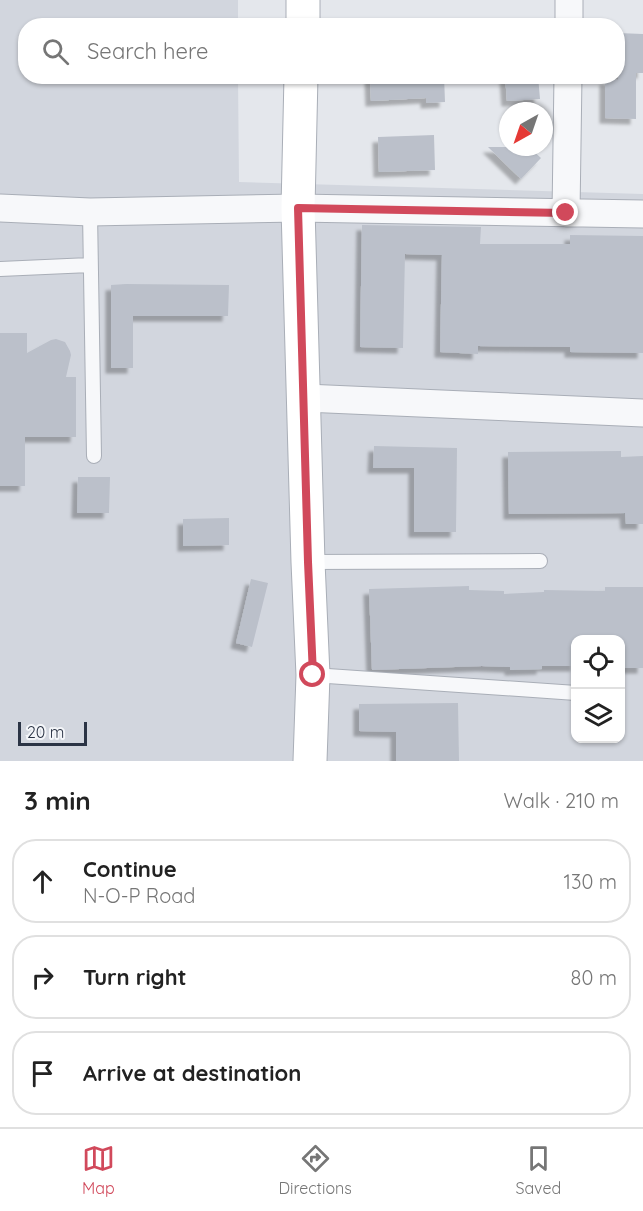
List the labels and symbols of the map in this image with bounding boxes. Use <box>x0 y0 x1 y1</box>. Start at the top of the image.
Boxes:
north arrow <box>499 102 553 156</box>
route end <box>552 199 578 225</box>
route start <box>299 661 325 687</box>
scale bar <box>18 719 87 746</box>

